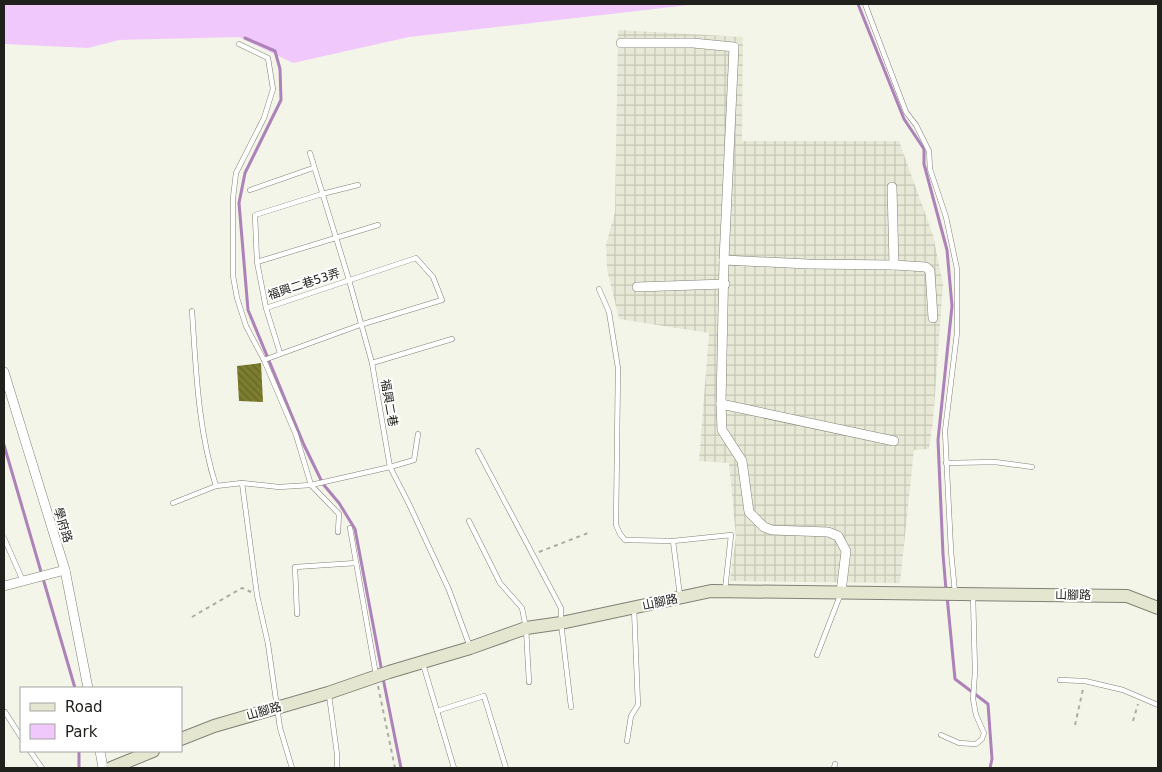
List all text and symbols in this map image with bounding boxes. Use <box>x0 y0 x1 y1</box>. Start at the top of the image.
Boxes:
street label: 福興二巷53弄 <box>266 266 342 302</box>
street label: 福興二巷 <box>378 378 400 428</box>
street label: 學府路 <box>51 506 75 544</box>
street label: 山腳路 <box>1055 588 1091 602</box>
street label: 山腳路 <box>641 591 679 613</box>
legend <box>20 687 182 752</box>
text: Road <box>65 698 103 716</box>
street label: 山腳路 <box>245 699 283 723</box>
text: Park <box>65 723 98 741</box>

